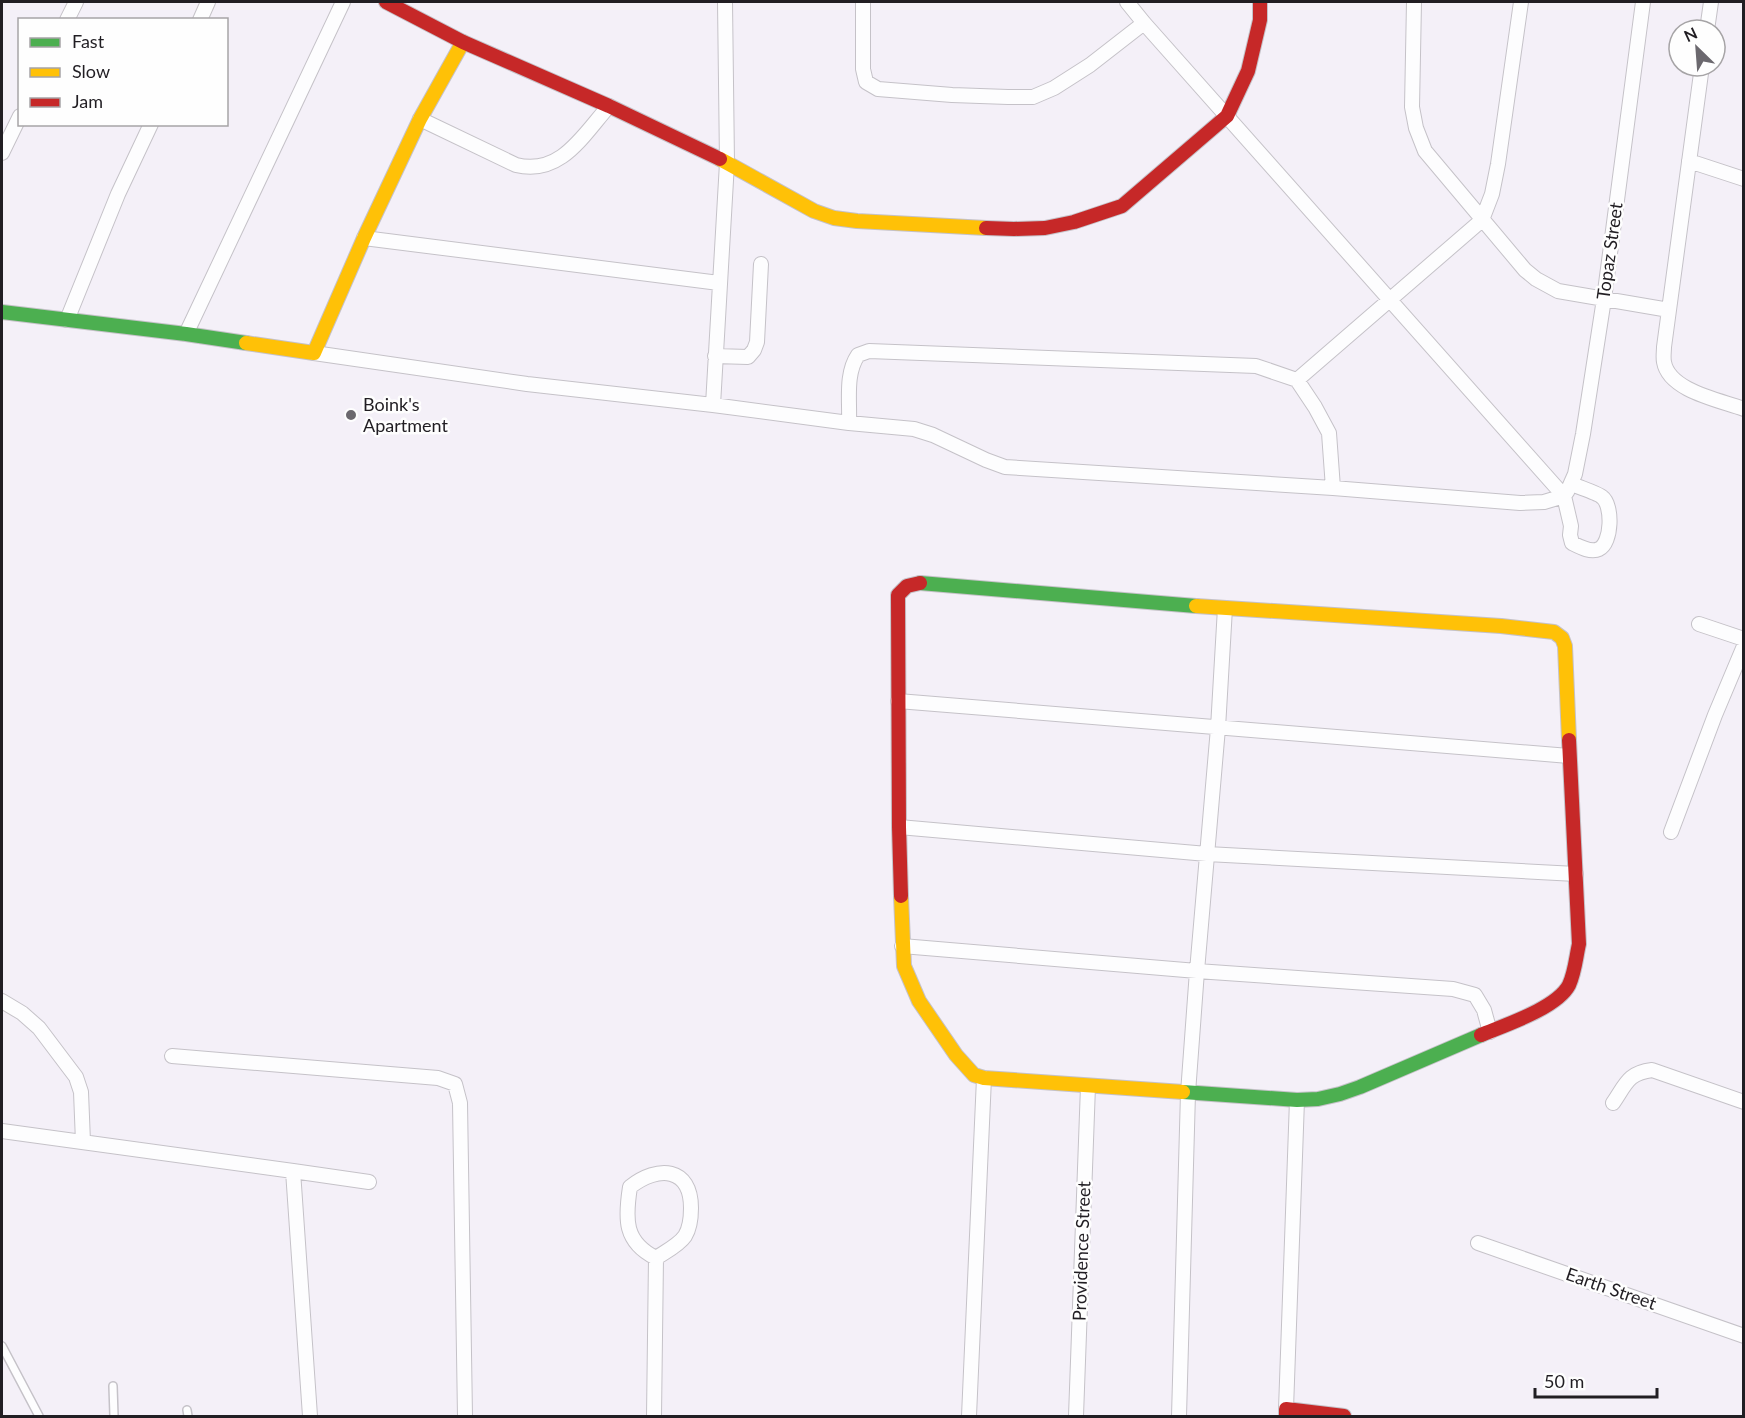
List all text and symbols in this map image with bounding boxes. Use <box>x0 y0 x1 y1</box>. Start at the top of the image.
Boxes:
legend <box>18 18 228 126</box>
north arrow <box>1667 18 1727 78</box>
text: N <box>1681 23 1700 45</box>
text: Fast <box>72 30 105 52</box>
text: Slow <box>72 60 110 82</box>
text: Jam <box>72 90 103 112</box>
street label: Topaz Street <box>1591 200 1627 301</box>
place label: Boink's Apartment <box>363 393 448 436</box>
marker: Boink's Apartment <box>344 408 358 422</box>
street label: Providence Street <box>1068 1180 1094 1321</box>
street label: Earth Street <box>1563 1262 1660 1314</box>
scale bar <box>1535 1361 1656 1399</box>
text: 50 m <box>1544 1370 1584 1392</box>

